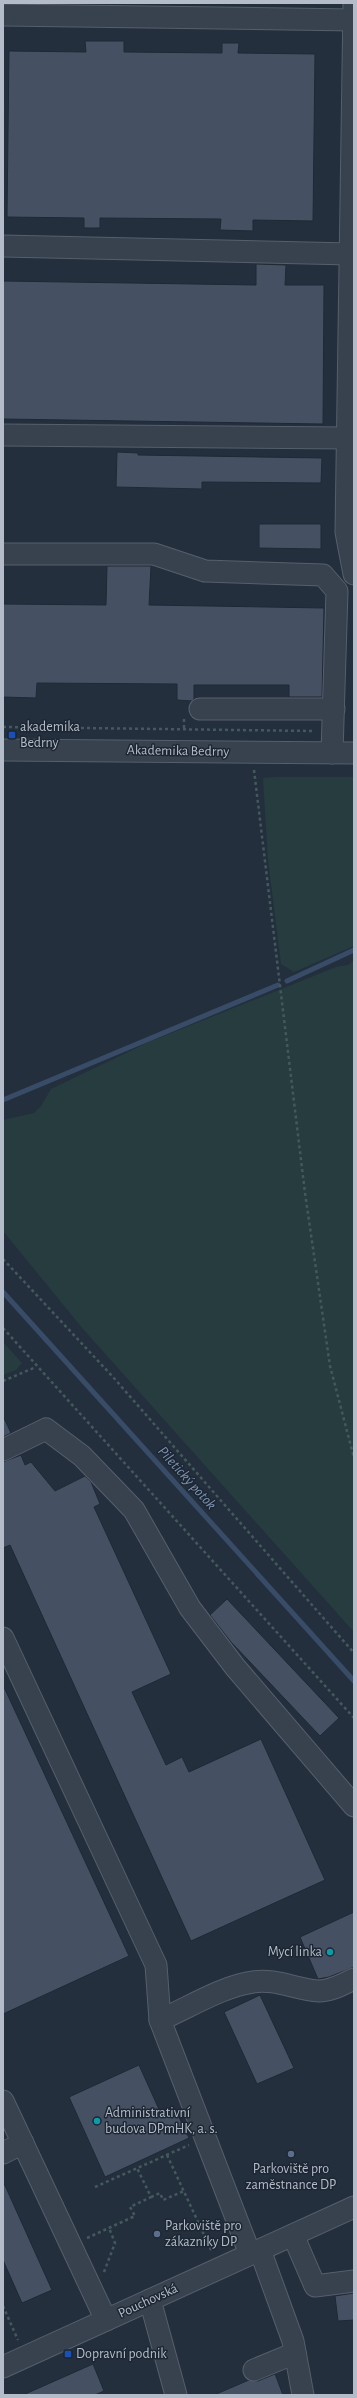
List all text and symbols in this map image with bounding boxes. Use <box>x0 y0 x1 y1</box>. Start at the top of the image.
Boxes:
place label: akademika Bedrny <box>20 720 80 750</box>
marker: akademika Bedrny <box>7 730 17 740</box>
street label: Akademika Bedrny <box>127 743 229 759</box>
water label: Piletický potok <box>155 1444 219 1513</box>
place label: Mycí linka <box>268 1945 323 1959</box>
marker: Mycí linka <box>325 1947 335 1957</box>
place label: Administrativní budova DPmHK, a. s. <box>105 2106 218 2136</box>
marker: Administrativní budova DPmHK, a. s. <box>92 2116 102 2126</box>
marker: Parkoviště pro zaměstnance DP <box>286 2149 296 2159</box>
place label: Parkoviště pro zaměstnance DP <box>246 2162 336 2192</box>
place label: Parkoviště pro zákazníky DP <box>165 2219 242 2249</box>
marker: Parkoviště pro zákazníky DP <box>152 2229 162 2239</box>
street label: Pouchovská <box>116 2281 180 2321</box>
place label: Dopravní podnik <box>76 2347 167 2361</box>
marker: Dopravní podnik <box>63 2349 73 2359</box>

